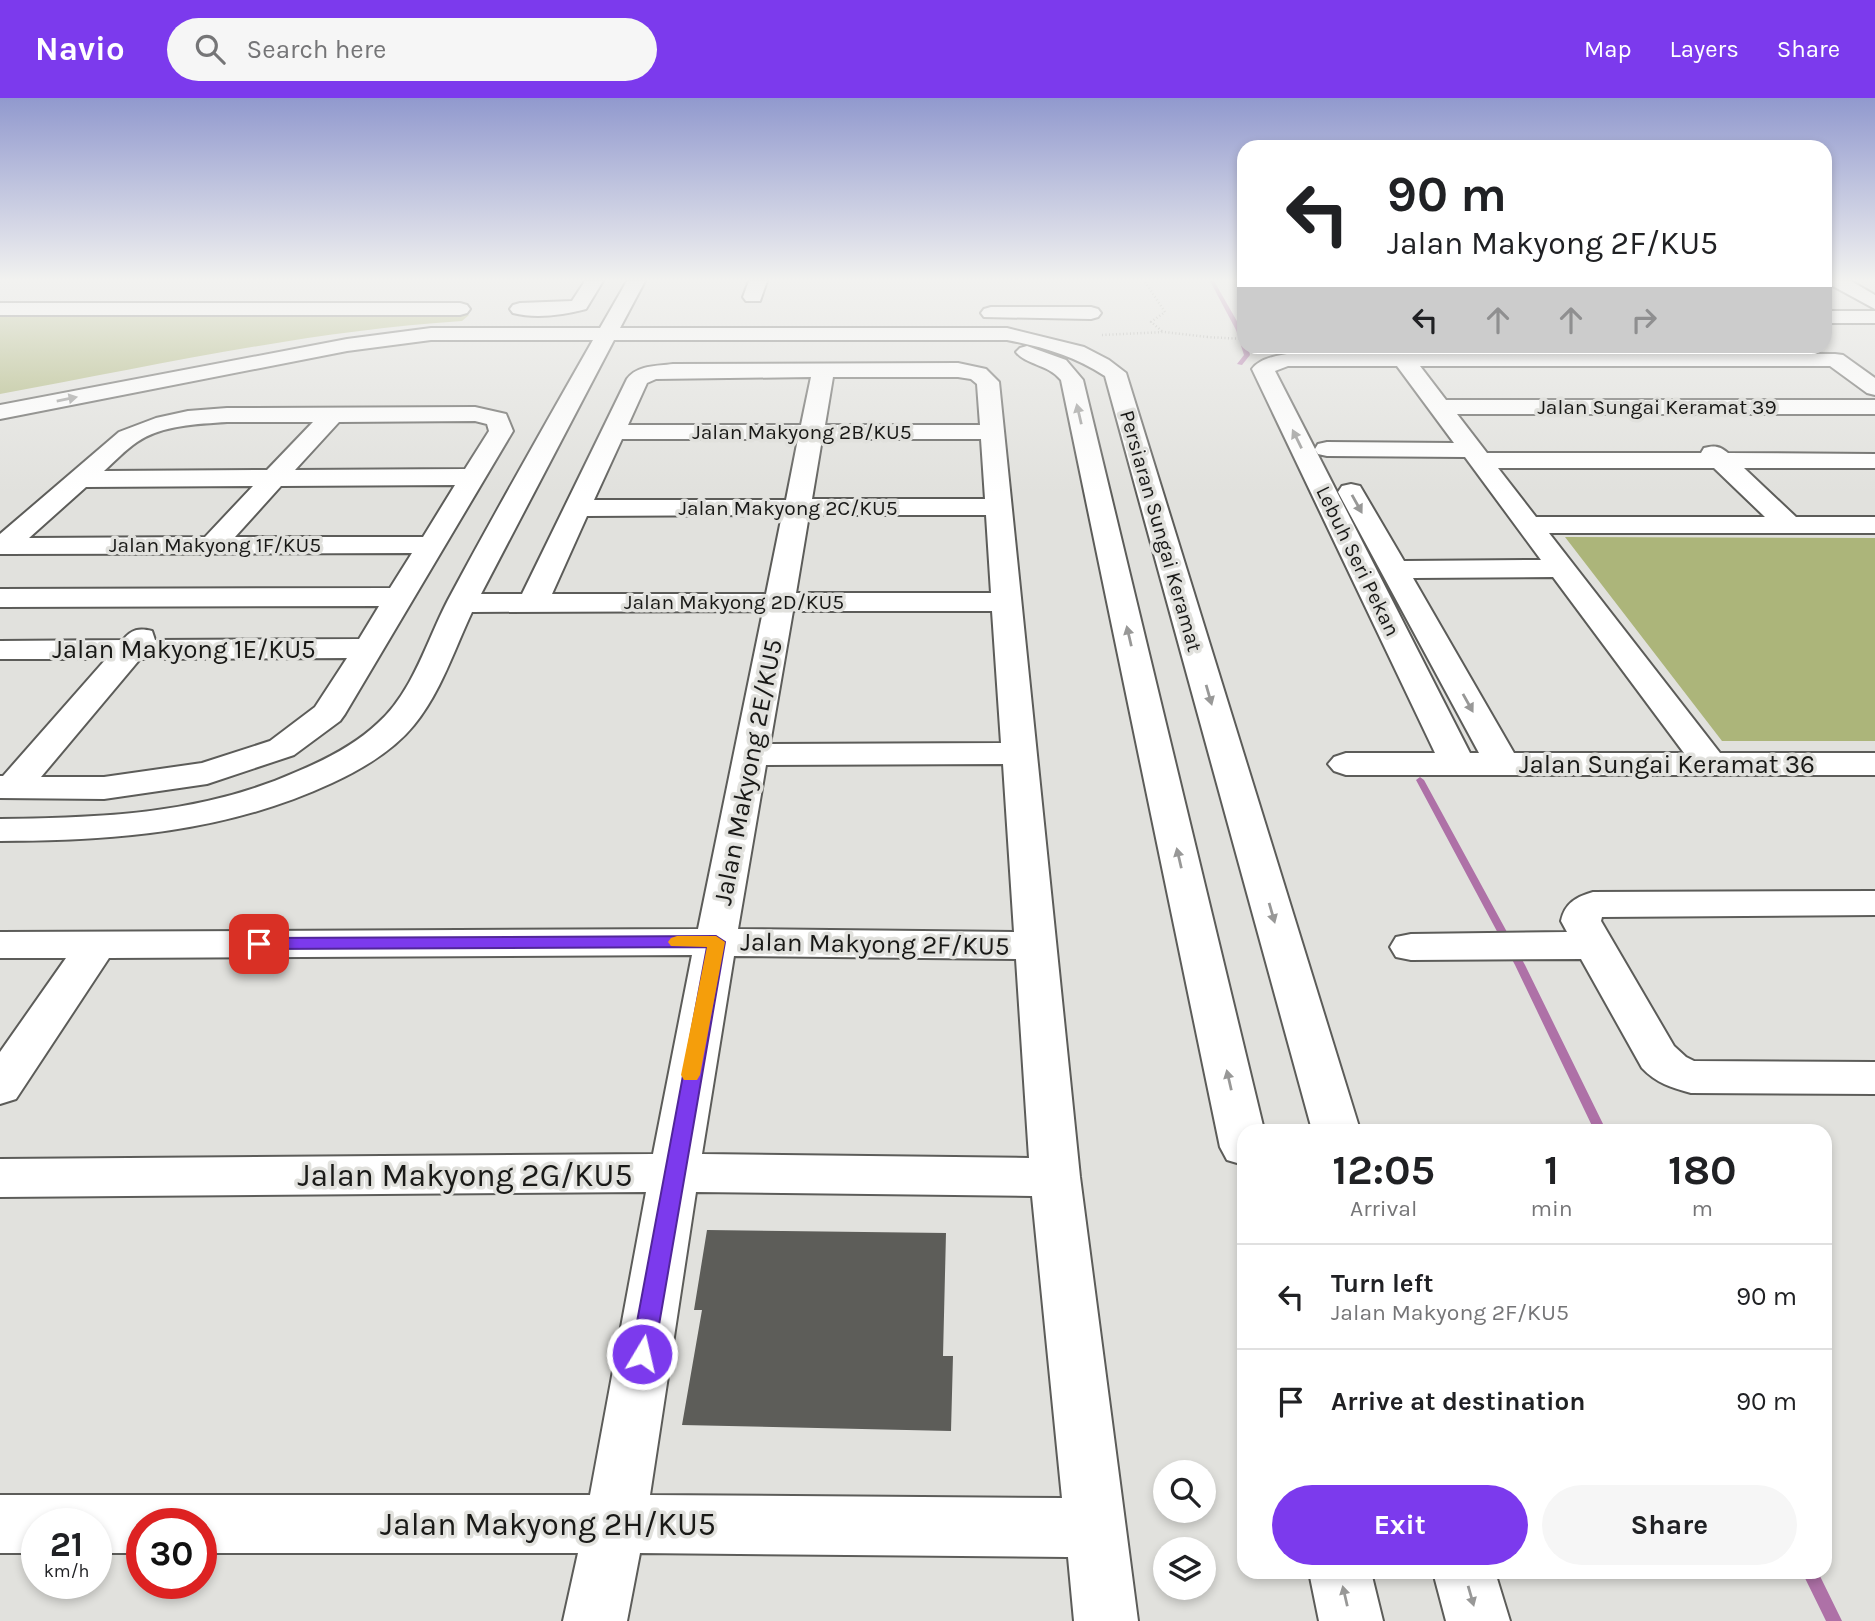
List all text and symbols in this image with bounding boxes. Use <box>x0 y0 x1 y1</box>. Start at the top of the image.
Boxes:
search box <box>167 18 657 81</box>
text: Navio <box>35 30 125 68</box>
icon: search <box>191 30 229 68</box>
text: Search here <box>247 34 386 65</box>
text: Map <box>1584 35 1632 63</box>
text: Layers <box>1670 35 1739 63</box>
text: Share <box>1777 35 1840 63</box>
text: 90 m <box>1387 166 1507 223</box>
icon: left <box>1272 168 1363 259</box>
text: Jalan Makyong 2F/KU5 <box>1387 225 1718 262</box>
icon: left <box>1406 301 1444 339</box>
icon: ahead <box>1479 301 1517 339</box>
icon: ahead <box>1552 301 1590 339</box>
icon: right <box>1625 301 1663 339</box>
one-way arrow <box>56 394 78 405</box>
street label: Jalan Sungai Keramat 39 <box>1537 395 1777 419</box>
one-way arrow <box>1074 403 1085 425</box>
street label: Persiaran Sungai Keramat <box>1115 407 1207 655</box>
street label: Jalan Makyong 2B/KU5 <box>692 420 912 444</box>
one-way arrow <box>1292 429 1303 449</box>
street label: Lebuh Seri Pekan <box>1311 482 1405 640</box>
one-way arrow <box>1351 495 1363 515</box>
street label: Jalan Makyong 2C/KU5 <box>678 496 898 520</box>
street label: Jalan Makyong 1F/KU5 <box>109 533 321 557</box>
street label: Jalan Makyong 2D/KU5 <box>624 590 844 614</box>
one-way arrow <box>1124 625 1135 647</box>
street label: Jalan Makyong 1E/KU5 <box>52 634 316 665</box>
street label: Jalan Makyong 2E/KU5 <box>707 636 789 908</box>
one-way arrow <box>1204 685 1214 706</box>
one-way arrow <box>1462 693 1474 713</box>
street label: Jalan Sungai Keramat 36 <box>1519 749 1815 780</box>
one-way arrow <box>1174 847 1185 869</box>
one-way arrow <box>1268 903 1278 924</box>
pin <box>229 914 289 974</box>
icon: arrive <box>240 925 278 963</box>
street label: Jalan Makyong 2F/KU5 <box>740 926 1010 962</box>
one-way arrow <box>1224 1069 1235 1091</box>
text: 12:05 <box>1332 1145 1435 1195</box>
text: 1 <box>1544 1145 1559 1195</box>
text: 180 <box>1668 1145 1737 1195</box>
street label: Jalan Makyong 2G/KU5 <box>298 1157 632 1194</box>
text: Arrival <box>1350 1195 1417 1222</box>
text: min <box>1530 1195 1573 1222</box>
text: m <box>1692 1195 1713 1222</box>
text: Turn left <box>1331 1268 1433 1299</box>
icon: left <box>1272 1278 1310 1316</box>
text: 90 m <box>1736 1281 1797 1312</box>
text: Jalan Makyong 2F/KU5 <box>1331 1299 1569 1326</box>
position arrow <box>605 1317 679 1391</box>
icon: arrive <box>1272 1383 1310 1421</box>
text: Arrive at destination <box>1331 1386 1585 1417</box>
text: 90 m <box>1736 1386 1797 1417</box>
map controls <box>1153 1460 1216 1600</box>
button: search <box>1153 1460 1216 1523</box>
button: Exit <box>1272 1485 1528 1565</box>
button: Share <box>1542 1485 1797 1565</box>
street label: Jalan Makyong 2H/KU5 <box>380 1506 716 1543</box>
speed limit sign: 30 <box>126 1508 217 1599</box>
text: 21 <box>50 1524 83 1565</box>
button: layers <box>1153 1537 1216 1600</box>
text: km/h <box>44 1560 89 1582</box>
one-way arrow <box>1340 1585 1351 1607</box>
one-way arrow <box>1467 1586 1477 1607</box>

